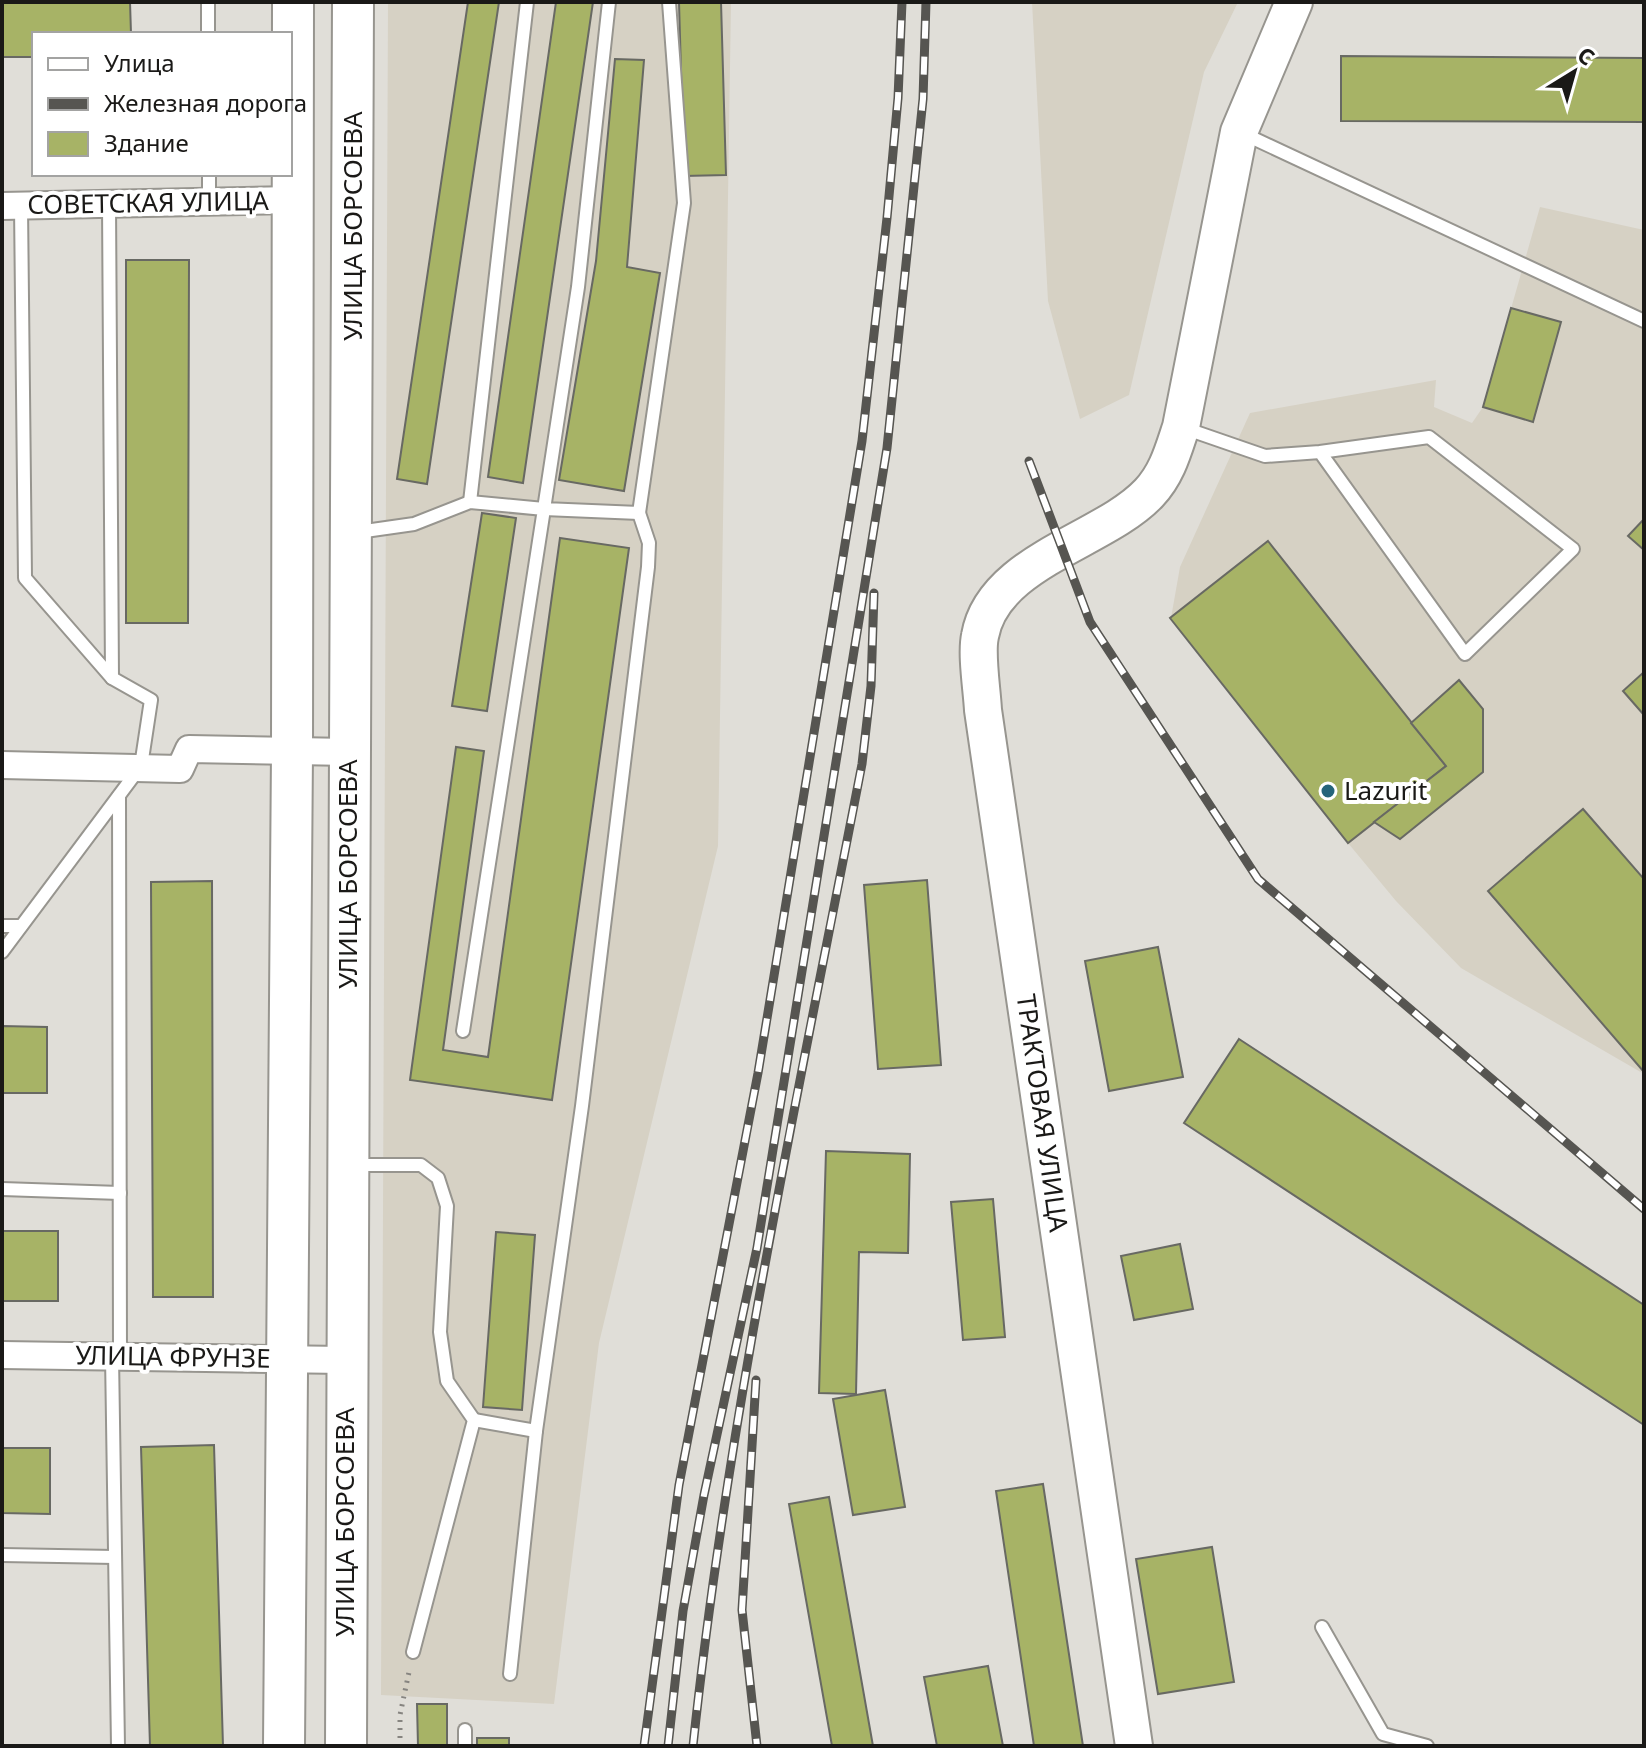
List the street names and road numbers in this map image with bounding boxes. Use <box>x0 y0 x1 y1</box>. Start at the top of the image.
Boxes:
street label: УЛИЦА БОРСОЕВА <box>334 111 370 341</box>
street label: СОВЕТСКАЯ УЛИЦА <box>27 182 269 222</box>
street label: УЛИЦА БОРСОЕВА <box>329 759 365 989</box>
street label: ТРАКТОВАЯ УЛИЦА <box>1008 992 1078 1234</box>
street label: УЛИЦА ФРУНЗЕ <box>75 1336 271 1376</box>
street label: УЛИЦА БОРСОЕВА <box>326 1407 362 1637</box>

